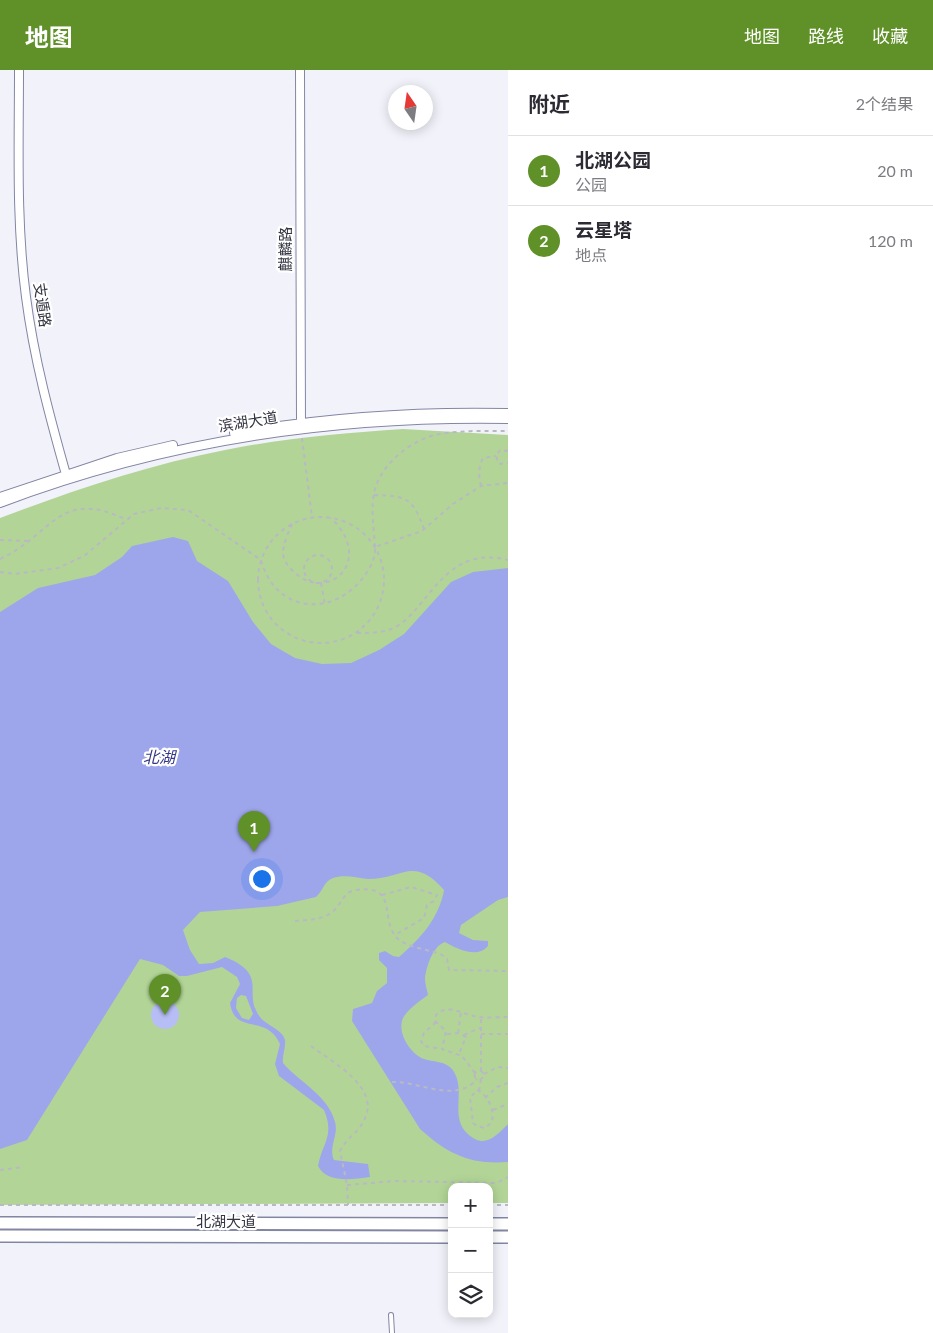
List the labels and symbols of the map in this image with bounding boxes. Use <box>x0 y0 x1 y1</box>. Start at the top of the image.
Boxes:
north arrow <box>388 85 433 130</box>
street label: 麒麟路 <box>276 226 294 272</box>
street label: 支遁路 <box>31 281 55 328</box>
street label: 滨湖大道 <box>217 407 279 435</box>
water label: 北湖 <box>143 747 178 766</box>
pin: 1 <box>238 811 270 852</box>
your location <box>249 866 275 892</box>
pin: 2 <box>149 974 181 1015</box>
street label: 北湖大道 <box>196 1212 256 1230</box>

